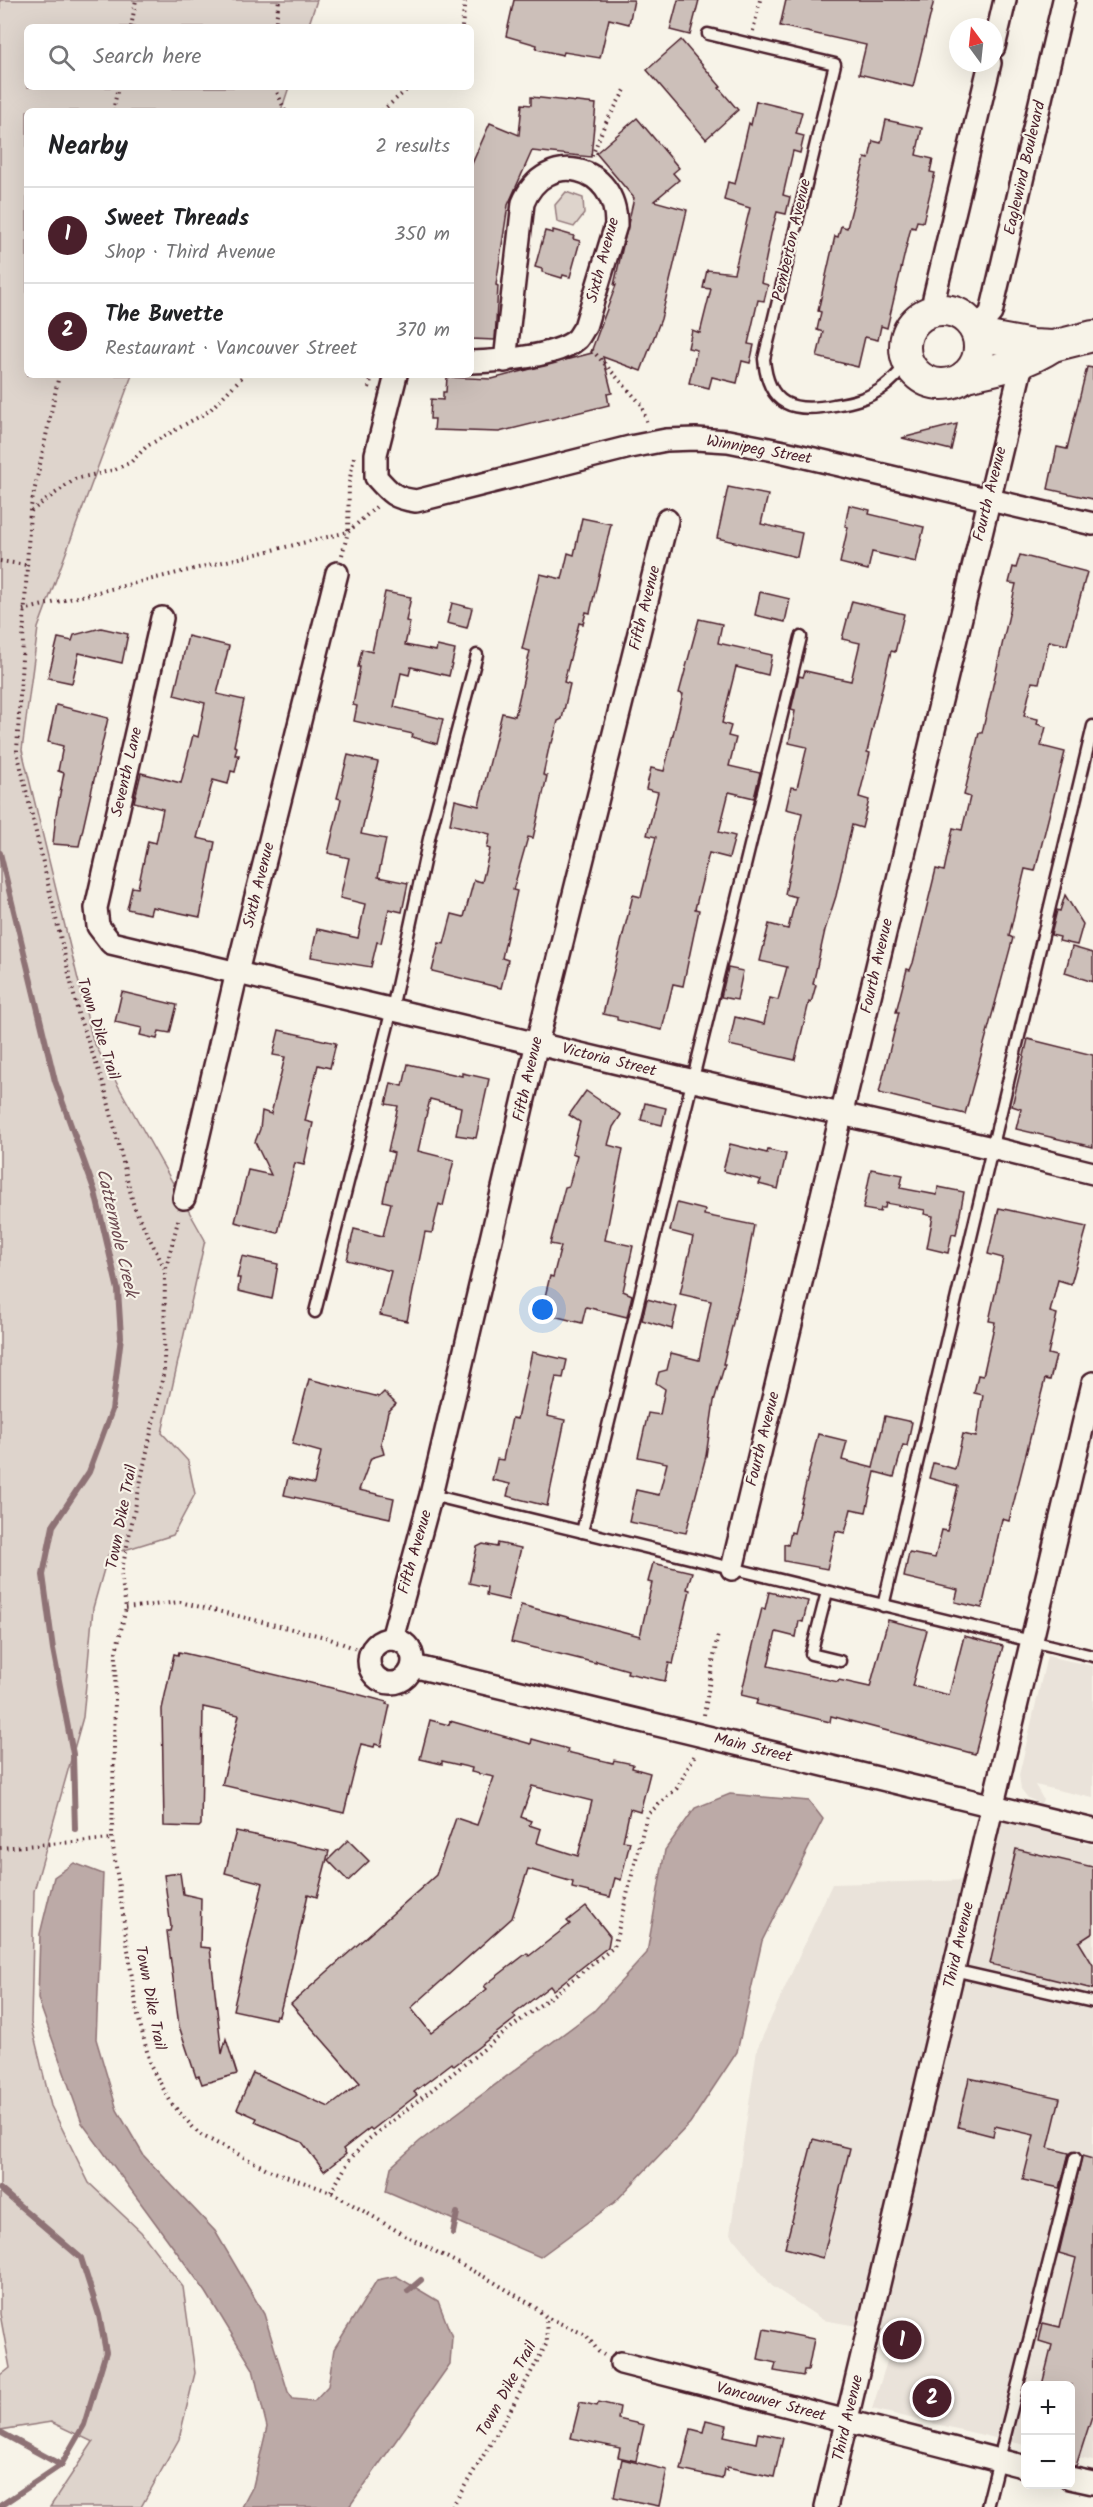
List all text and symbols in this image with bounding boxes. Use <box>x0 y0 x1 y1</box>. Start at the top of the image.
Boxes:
north arrow <box>949 18 1003 72</box>
search box <box>24 24 474 90</box>
text: Search here <box>93 40 201 75</box>
icon: search <box>45 41 78 74</box>
street label: Eaglewind Boulevard <box>997 98 1053 238</box>
text: Nearby <box>48 126 128 168</box>
text: 2 results <box>375 131 450 163</box>
street label: Pemberton Avenue <box>766 176 818 304</box>
text: Sweet Threads <box>105 202 249 237</box>
street label: Sixth Avenue <box>580 215 626 305</box>
text: 1 <box>64 219 71 251</box>
text: 350 m <box>394 219 450 251</box>
text: Shop · Third Avenue <box>105 237 275 269</box>
text: The Buvette <box>105 298 224 333</box>
text: 2 <box>62 315 73 347</box>
text: 370 m <box>395 315 450 347</box>
text: Restaurant · Vancouver Street <box>105 333 357 365</box>
street label: Winnipeg Street <box>704 428 814 472</box>
street label: Fourth Avenue <box>966 444 1014 544</box>
street label: Fifth Avenue <box>622 563 668 653</box>
street label: Seventh Lane <box>105 725 149 819</box>
street label: Sixth Avenue <box>236 840 282 930</box>
street label: Fourth Avenue <box>854 916 900 1016</box>
street label: Town Dike Trail <box>70 975 126 1083</box>
street label: Fifth Avenue <box>506 1034 550 1124</box>
street label: Victoria Street <box>559 1036 660 1084</box>
water label: Cattermole Creek <box>87 1166 145 1302</box>
your location <box>528 1295 557 1324</box>
street label: Fourth Avenue <box>739 1389 787 1489</box>
street label: Town Dike Trail <box>100 1463 144 1571</box>
street label: Fifth Avenue <box>391 1507 439 1597</box>
street label: Main Street <box>711 1726 795 1770</box>
street label: Third Avenue <box>937 1899 981 1991</box>
street label: Town Dike Trail <box>128 1944 172 2052</box>
pin: 1 <box>882 2318 922 2362</box>
street label: Town Dike Trail <box>470 2337 544 2441</box>
street label: Third Avenue <box>826 2372 870 2464</box>
street label: Vancouver Street <box>713 2375 830 2429</box>
pin: 2 <box>912 2376 952 2420</box>
map controls <box>1021 2381 1075 2489</box>
button: + <box>1021 2381 1075 2435</box>
button: − <box>1021 2435 1075 2489</box>

